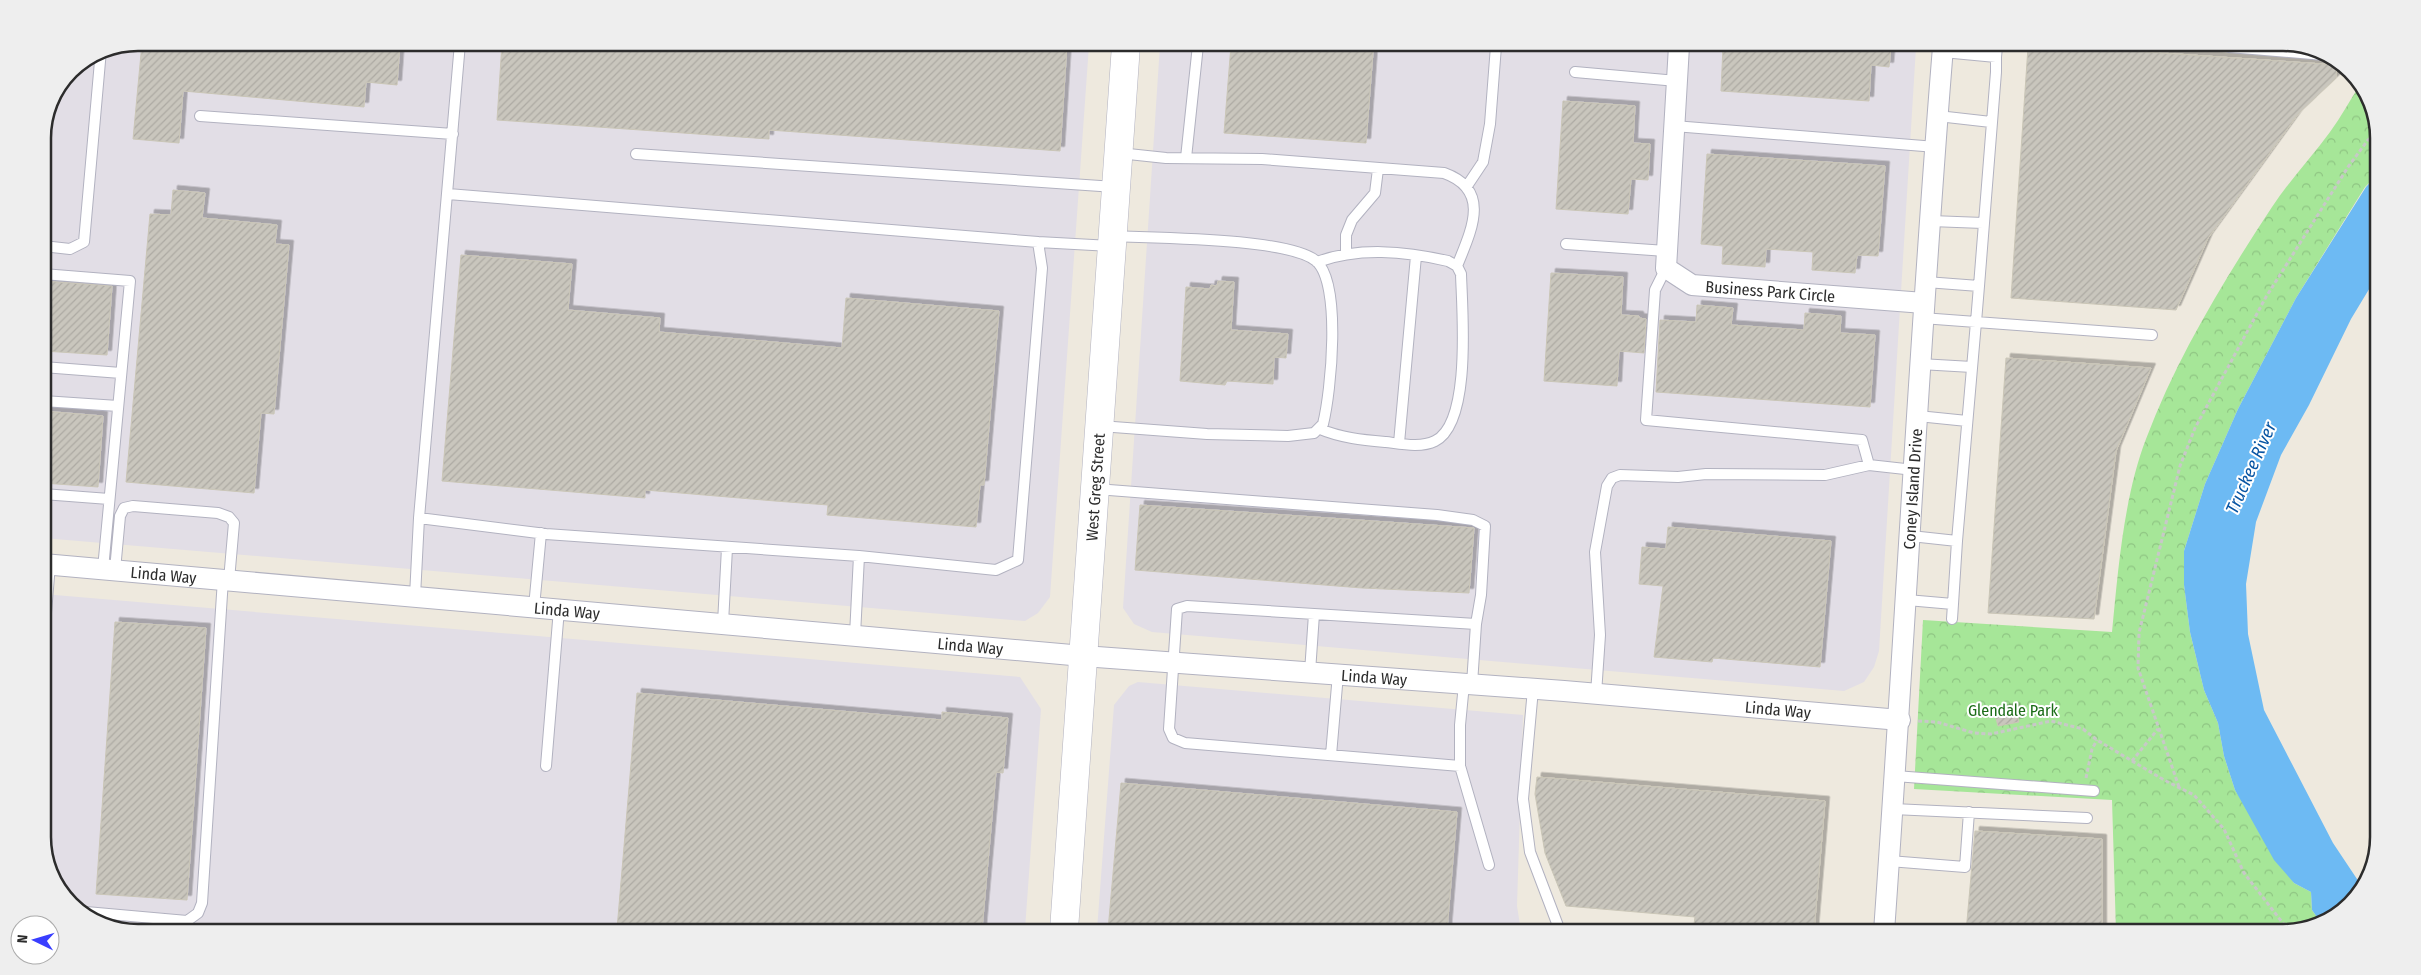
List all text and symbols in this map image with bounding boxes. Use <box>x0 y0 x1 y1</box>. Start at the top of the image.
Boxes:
street label: Business Park Circle <box>1705 277 1836 306</box>
water label: Truckee River <box>2221 418 2281 517</box>
street label: Coney Island Drive <box>1899 428 1926 550</box>
street label: West Greg Street <box>1082 432 1108 542</box>
street label: Linda Way <box>130 562 198 587</box>
street label: Linda Way <box>533 598 602 623</box>
street label: Linda Way <box>937 634 1005 658</box>
street label: Linda Way <box>1341 665 1409 689</box>
street label: Linda Way <box>1744 697 1812 722</box>
park label: Glendale Park <box>1968 701 2059 720</box>
north arrow <box>10 915 60 965</box>
text: N <box>14 934 31 944</box>

